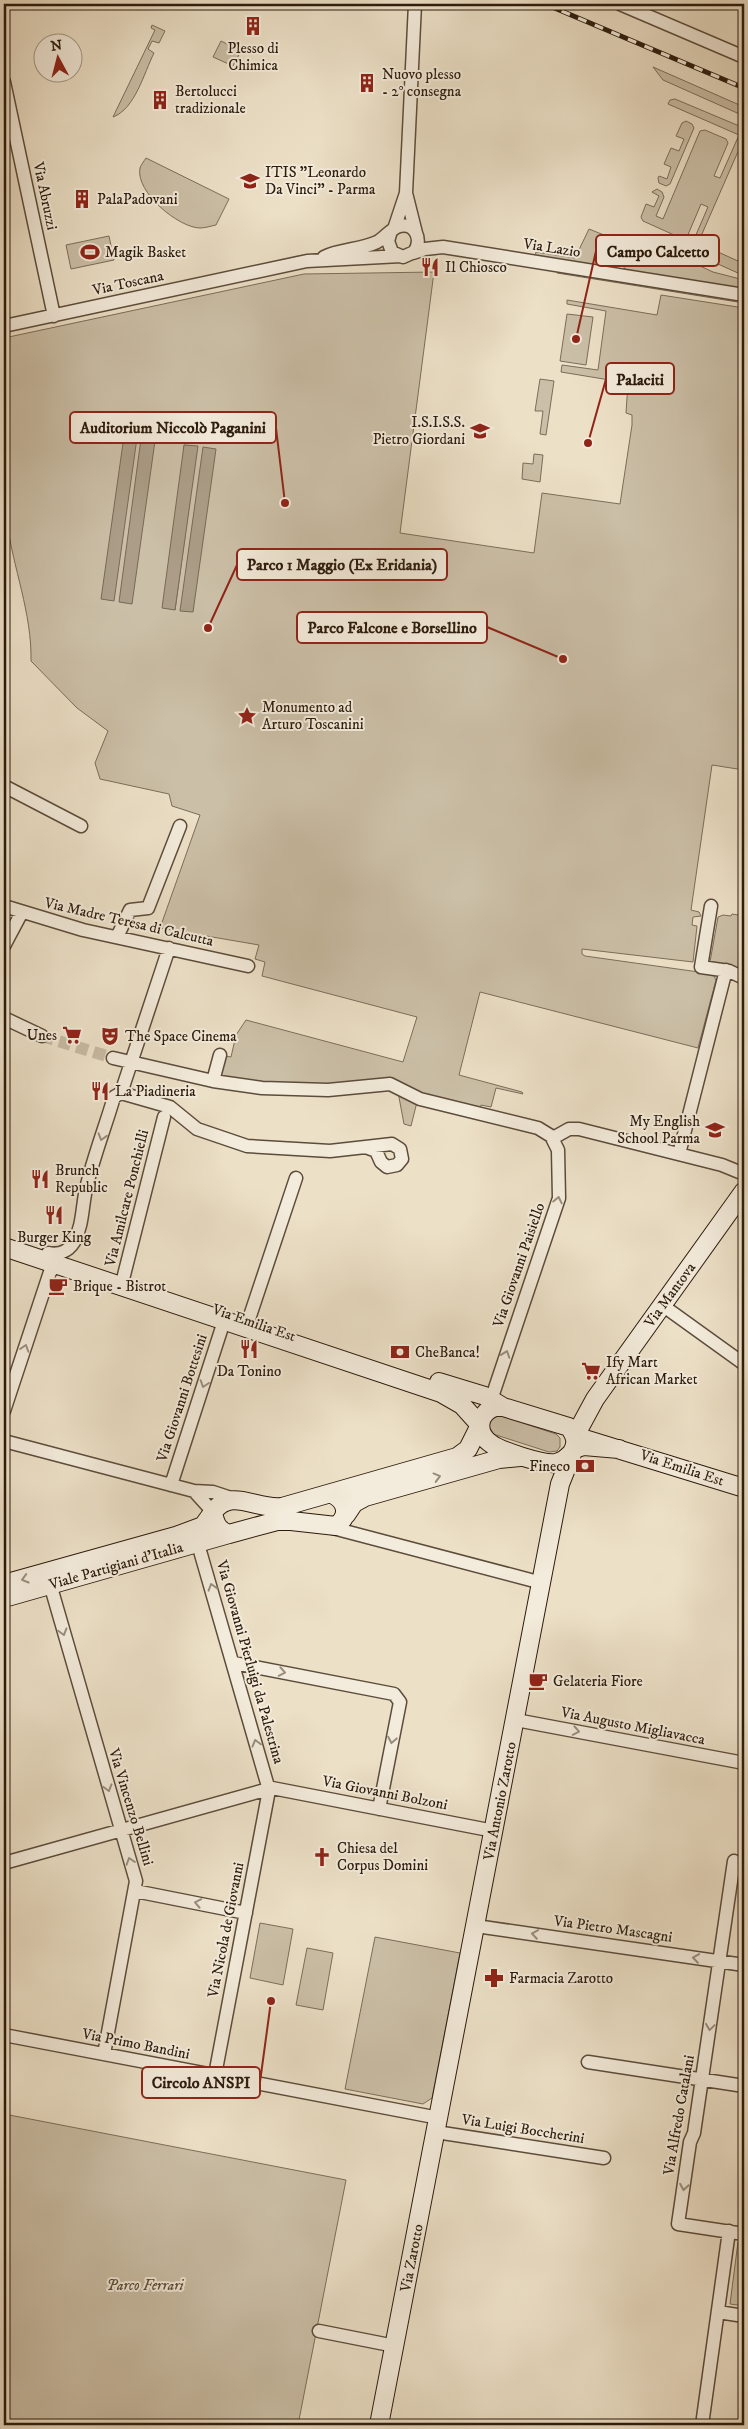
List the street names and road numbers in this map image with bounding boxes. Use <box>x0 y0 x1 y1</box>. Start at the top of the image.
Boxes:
street label: Via Abruzzi <box>28 159 61 232</box>
street label: Via Lazio <box>521 234 582 262</box>
street label: Via Toscana <box>90 266 166 300</box>
street label: Via Madre Teresa di Calcutta <box>42 893 216 951</box>
street label: Via Amilcare Ponchielli <box>101 1127 153 1269</box>
street label: Via Giovanni Paisiello <box>488 1200 549 1331</box>
street label: Via Mantova <box>639 1258 700 1332</box>
street label: Via Emilia Est <box>209 1300 298 1346</box>
street label: Via Giovanni Bottesini <box>152 1332 212 1465</box>
street label: Via Emilia Est <box>637 1445 726 1491</box>
street label: Viale Partigiani d'Italia <box>46 1538 186 1594</box>
street label: Via Giovanni Pierluigi da Palestrina <box>212 1557 288 1767</box>
street label: Via Augusto Migliavacca <box>558 1703 707 1749</box>
street label: Via Antonio Zarotto <box>479 1740 521 1863</box>
street label: Via Vincenzo Bellini <box>104 1745 158 1868</box>
street label: Via Giovanni Bolzoni <box>320 1771 449 1814</box>
street label: Via Nicola de Giovanni <box>203 1861 248 2000</box>
street label: Via Pietro Mascagni <box>552 1911 674 1947</box>
street label: Via Primo Bandini <box>79 2024 192 2064</box>
street label: Via Alfredo Catalani <box>659 2053 699 2177</box>
street label: Via Luigi Boccherini <box>459 2110 586 2148</box>
street label: Via Zarotto <box>396 2222 428 2294</box>

